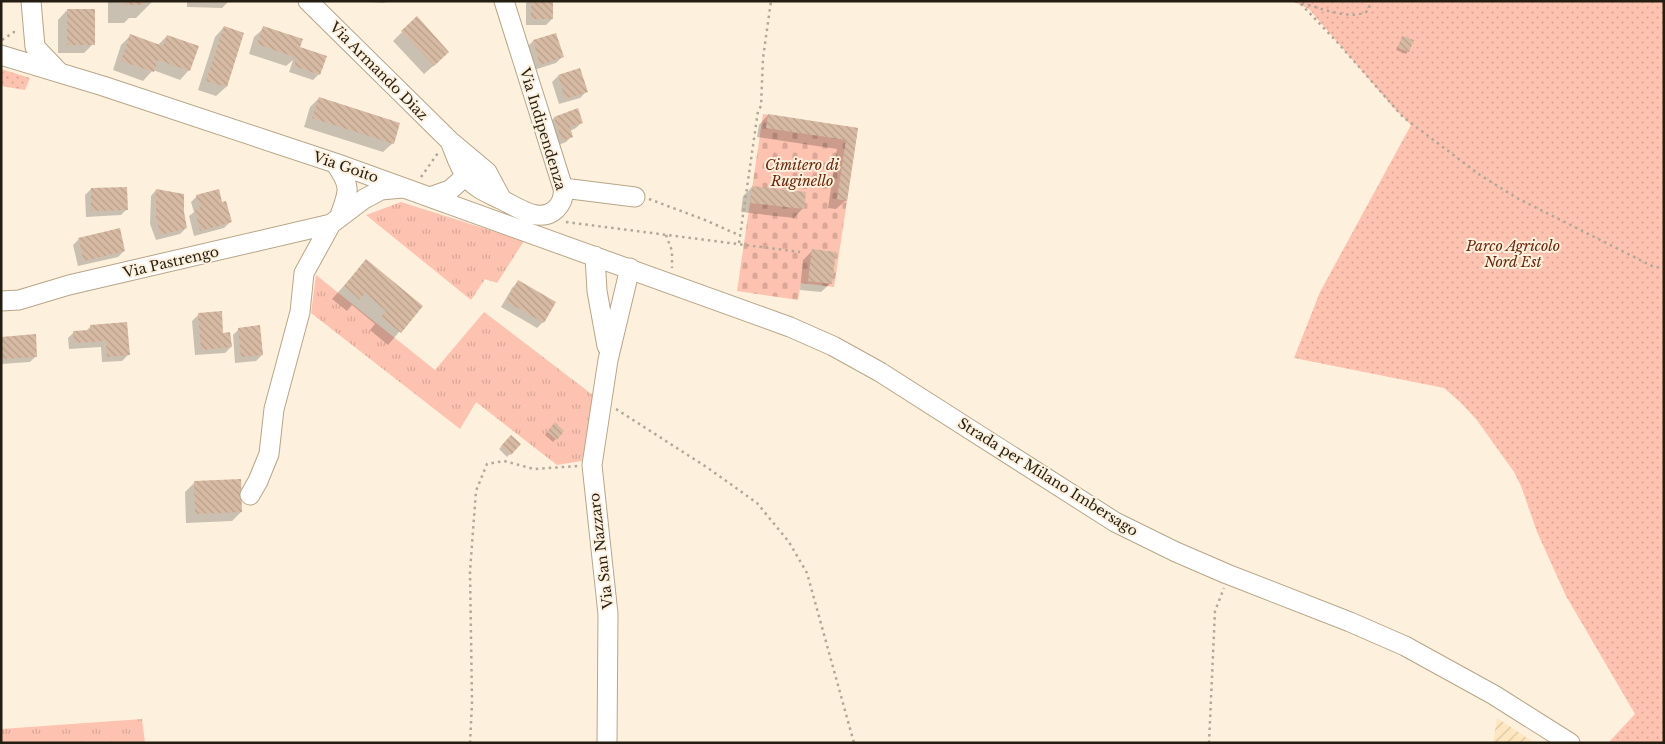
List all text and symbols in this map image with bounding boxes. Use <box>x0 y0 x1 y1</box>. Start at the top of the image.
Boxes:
street label: Via Armando Diaz <box>325 17 432 124</box>
street label: Via Indipendenza <box>516 65 570 192</box>
street label: Via Goito <box>310 147 381 187</box>
park label: Cimitero di Ruginello <box>765 156 839 190</box>
park label: Parco Agricolo Nord Est <box>1465 237 1560 271</box>
street label: Via Pastrengo <box>120 242 221 282</box>
street label: Strada per Milano Imbersago <box>955 414 1141 540</box>
street label: Via San Nazzaro <box>585 492 617 611</box>

